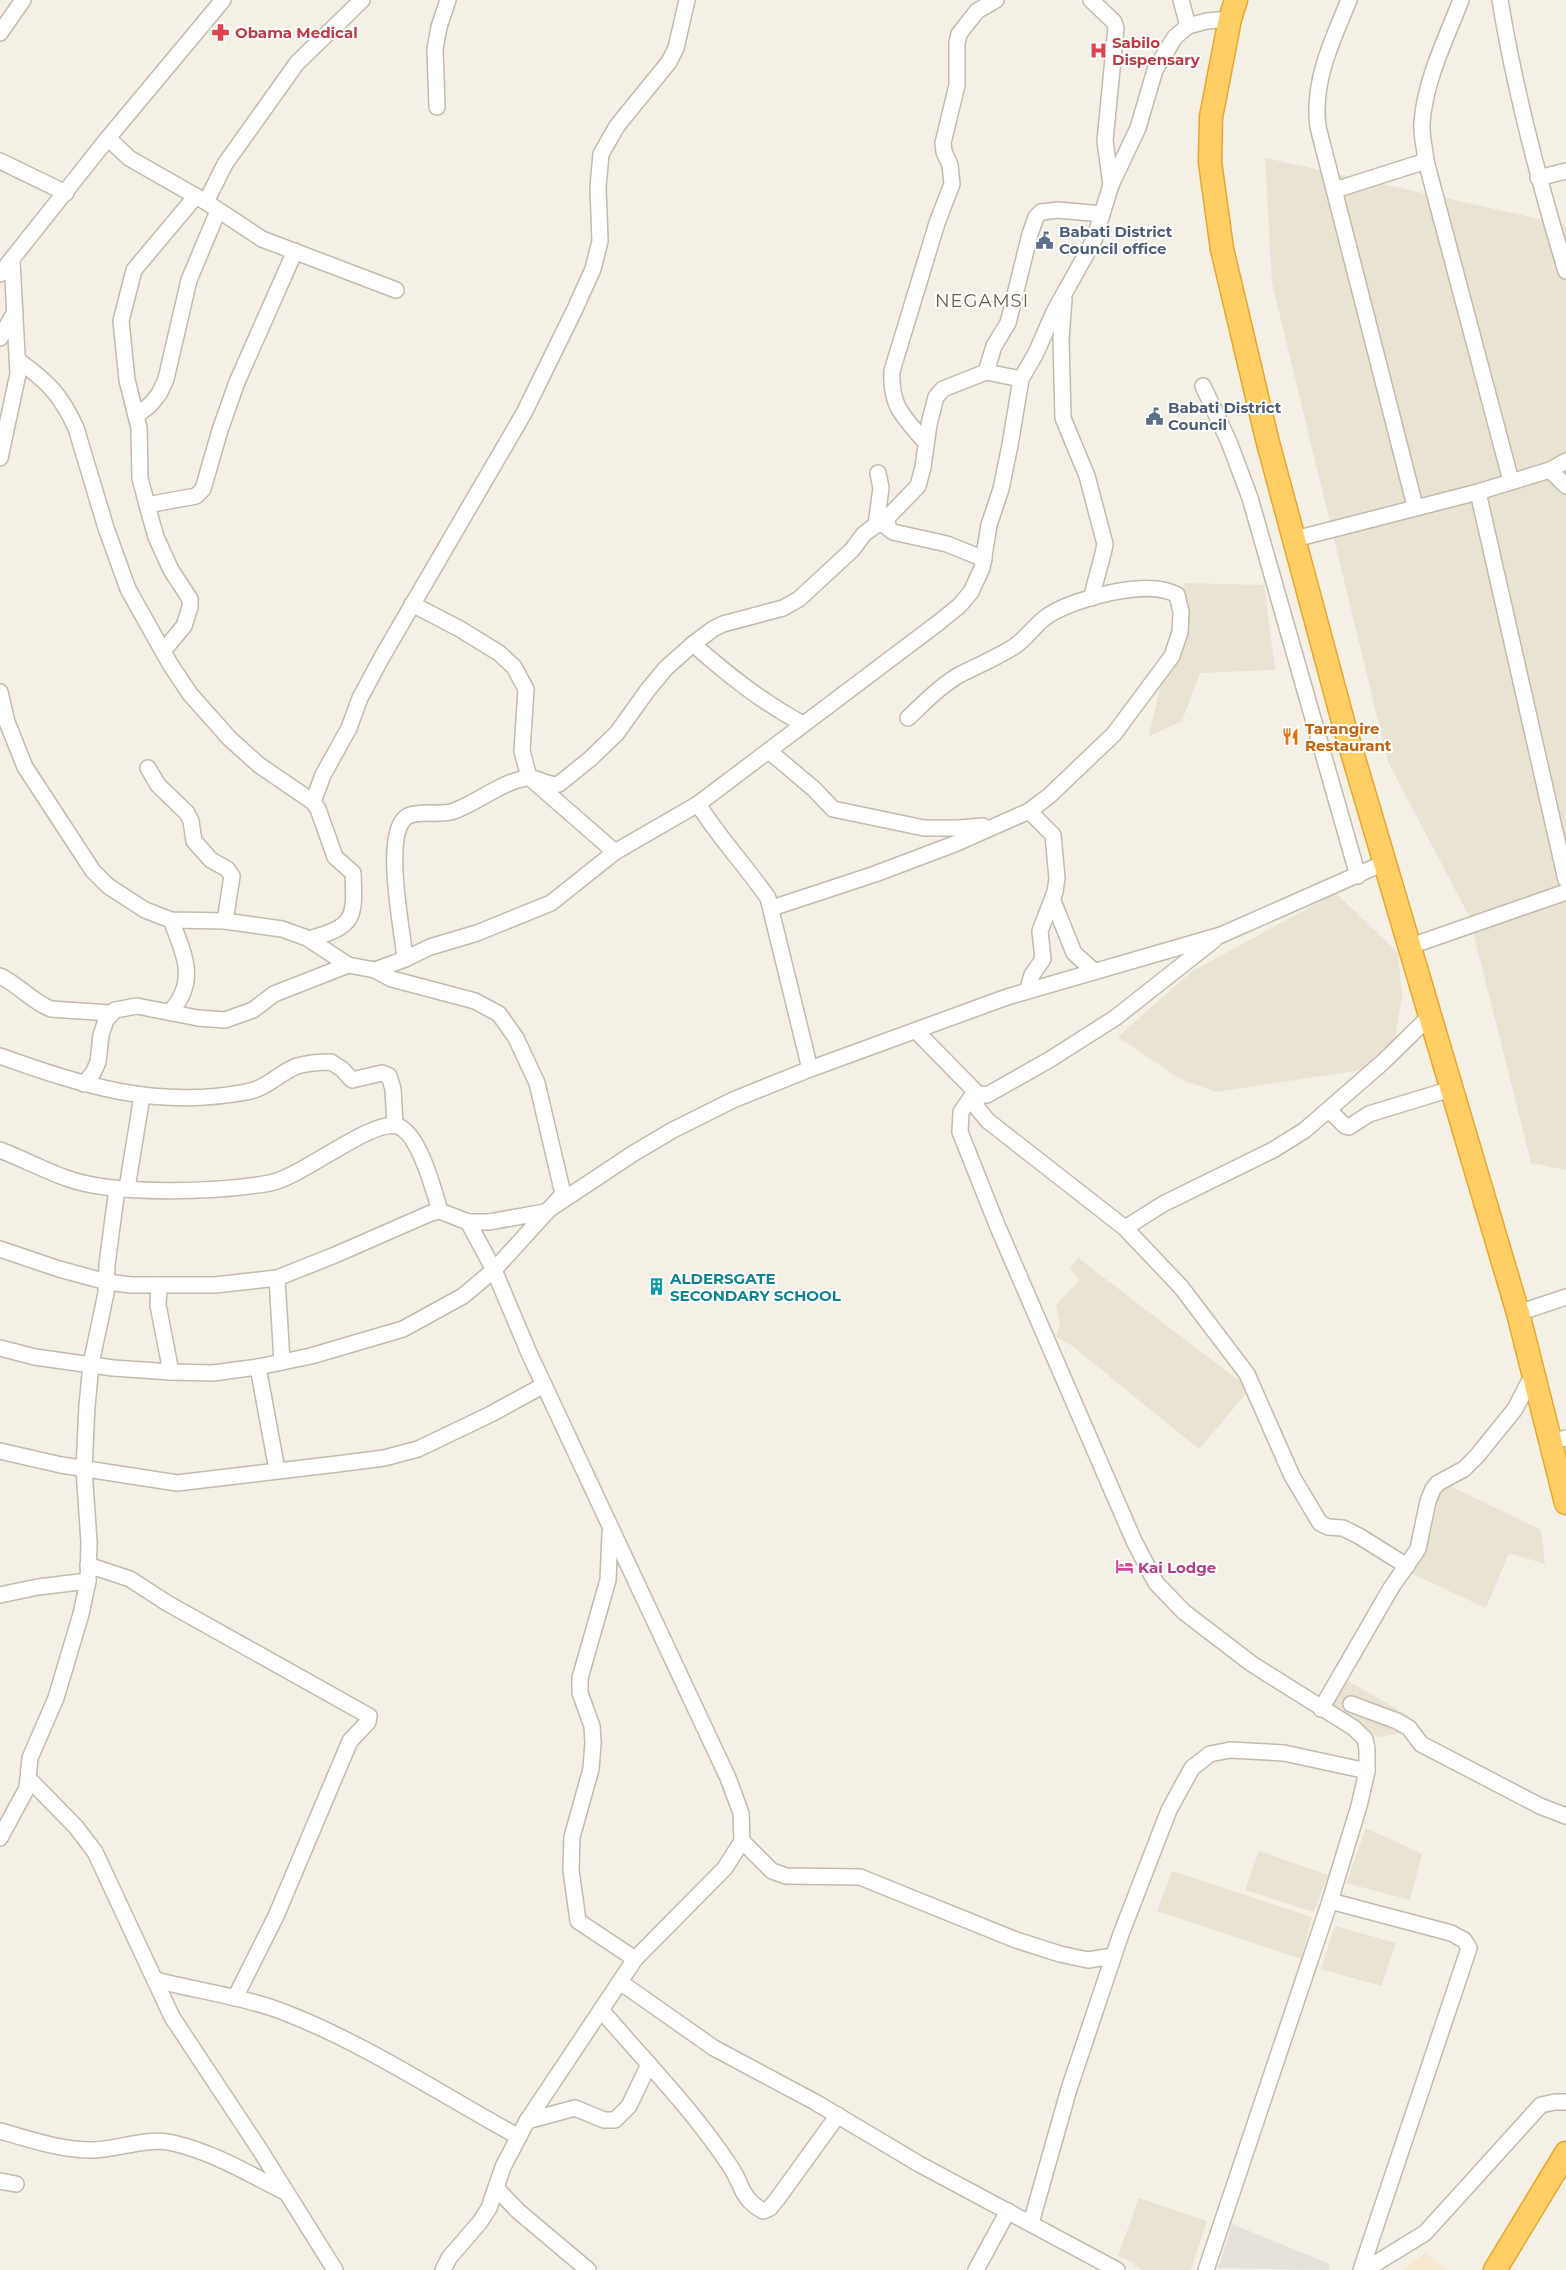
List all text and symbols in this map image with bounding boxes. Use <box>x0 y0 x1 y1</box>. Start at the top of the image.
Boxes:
pharmacy icon: Obama Medical <box>211 22 231 42</box>
place label: Obama Medical <box>235 23 358 42</box>
place label: Sabilo Dispensary <box>1112 33 1201 69</box>
hospital icon: Sabilo Dispensary <box>1088 41 1108 61</box>
place label: Babati District Council office <box>1059 222 1173 258</box>
public building icon: Babati District Council office <box>1035 230 1055 250</box>
district label: NEGAMSI <box>935 290 1029 312</box>
place label: Babati District Council <box>1168 398 1282 434</box>
public building icon: Babati District Council <box>1144 406 1164 426</box>
place label: Tarangire Restaurant <box>1305 719 1392 755</box>
restaurant icon: Tarangire Restaurant <box>1281 727 1301 747</box>
place label: ALDERSGATE SECONDARY SCHOOL <box>669 1269 841 1305</box>
building icon: ALDERSGATE SECONDARY SCHOOL <box>646 1277 666 1297</box>
hotel icon: Kai Lodge <box>1114 1557 1134 1577</box>
place label: Kai Lodge <box>1138 1558 1216 1577</box>

